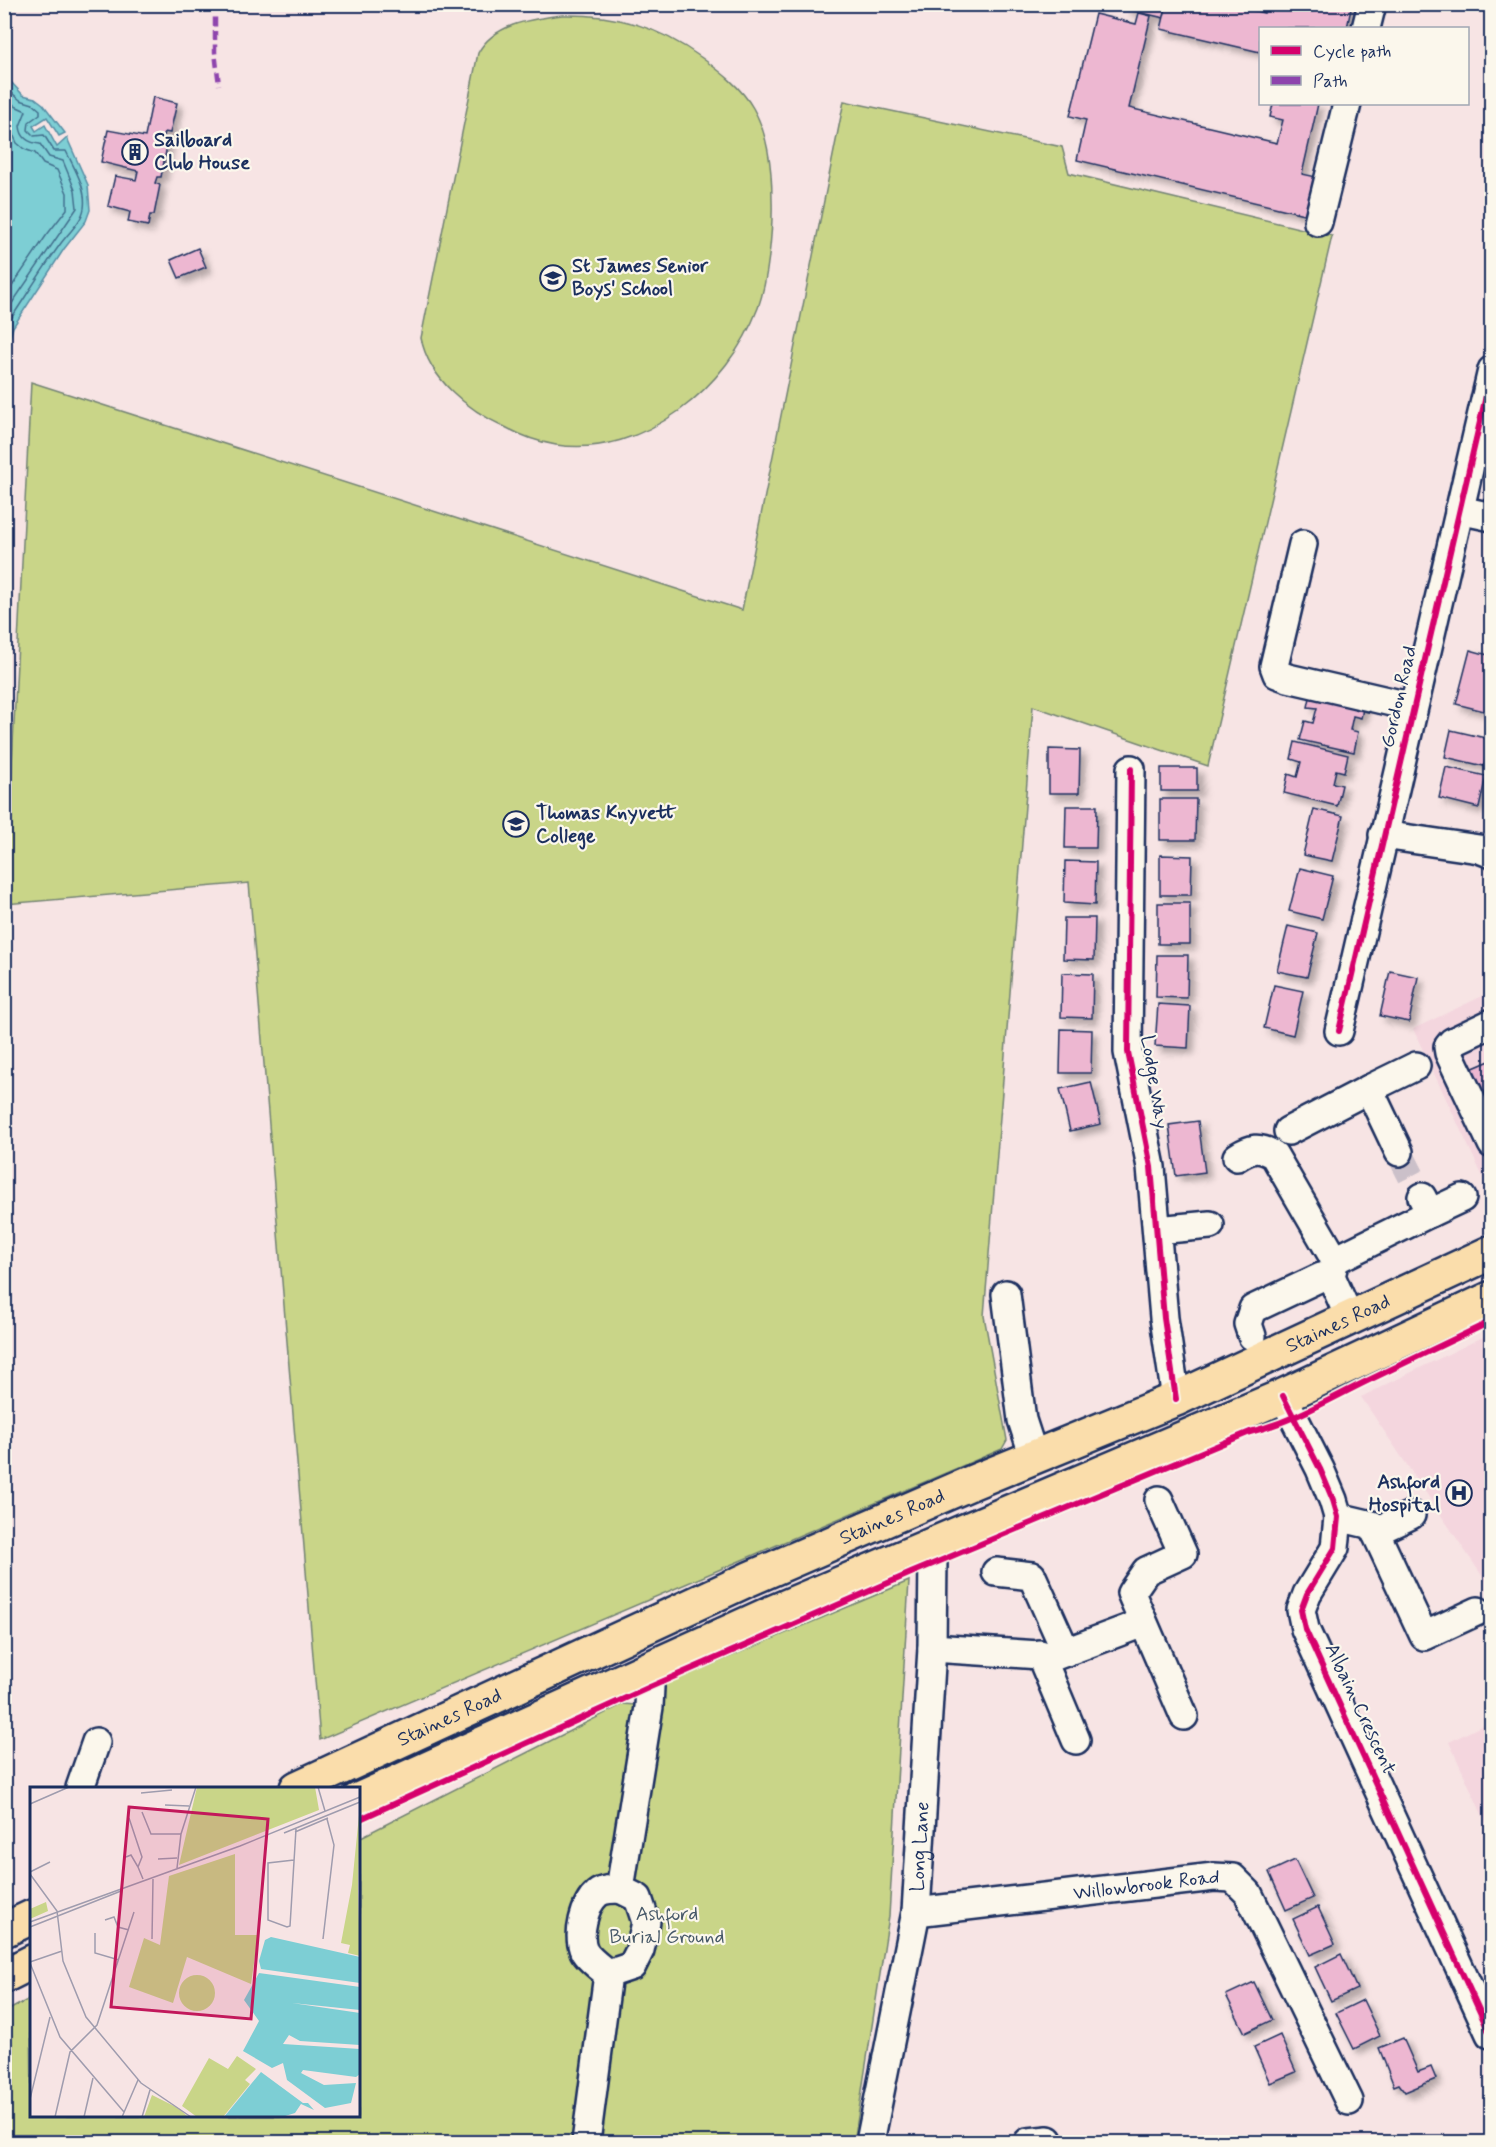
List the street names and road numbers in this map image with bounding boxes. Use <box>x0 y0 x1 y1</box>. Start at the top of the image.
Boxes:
street label: Gordon Road <box>1374 643 1424 751</box>
street label: Lodge Way <box>1132 1033 1175 1131</box>
street label: Staines Road <box>1281 1288 1395 1360</box>
street label: Staines Road <box>835 1482 949 1552</box>
street label: Albain Crescent <box>1318 1639 1402 1779</box>
street label: Staines Road <box>393 1682 506 1753</box>
street label: Long Lane <box>904 1801 936 1893</box>
street label: Willowbrook Road <box>1072 1863 1220 1907</box>

